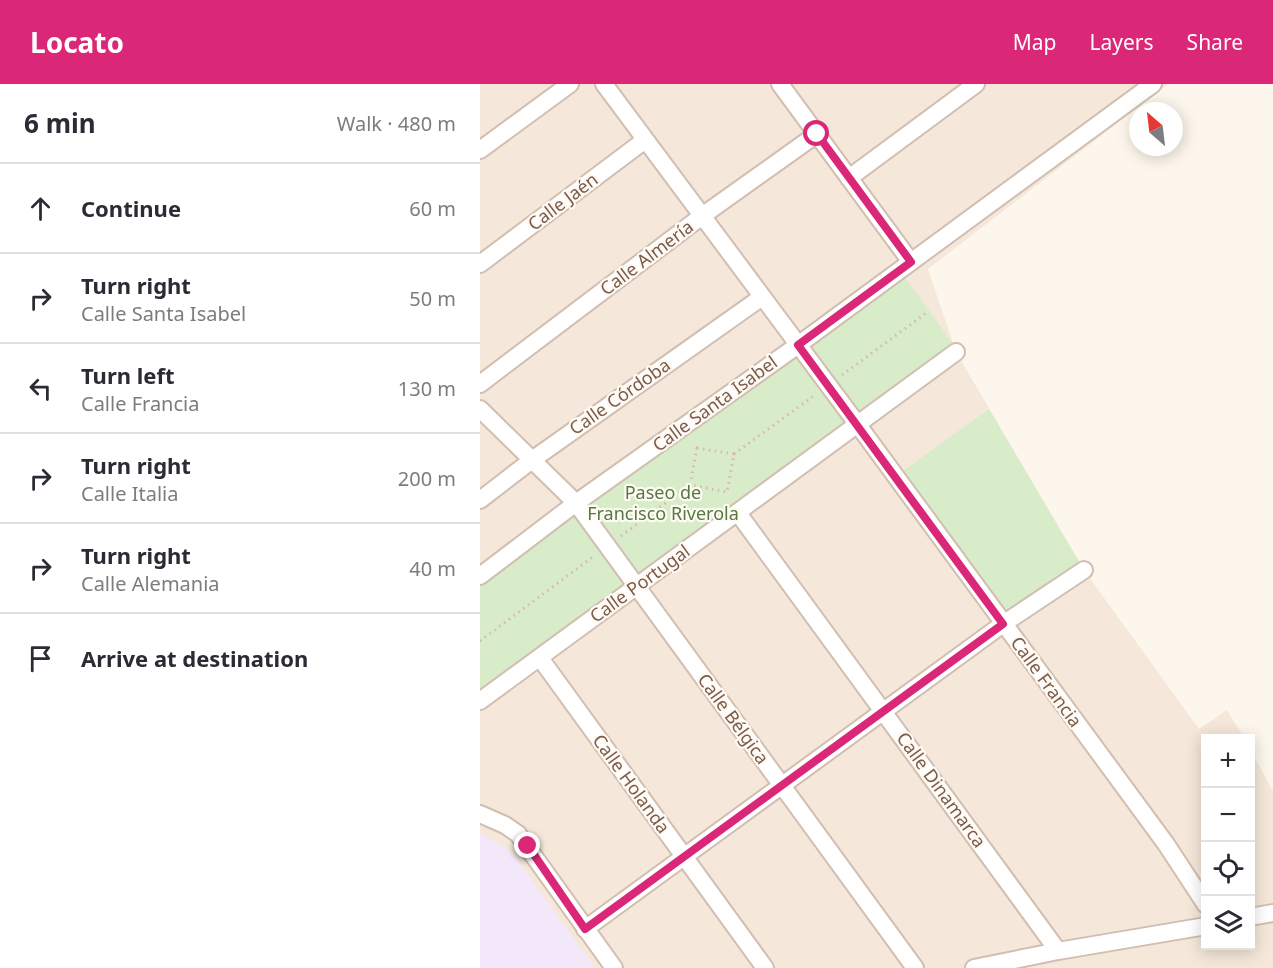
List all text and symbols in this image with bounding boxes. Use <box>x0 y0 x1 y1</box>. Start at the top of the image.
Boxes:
text: Locato <box>30 23 124 61</box>
text: Map <box>1013 28 1057 56</box>
text: Layers <box>1090 28 1154 56</box>
text: Share <box>1187 28 1243 56</box>
north arrow <box>1129 102 1183 156</box>
text: 6 min <box>24 105 96 141</box>
text: Walk · 480 m <box>337 110 456 137</box>
route start <box>803 120 829 146</box>
street label: Calle Jaén <box>522 167 602 235</box>
icon: ahead <box>24 192 57 225</box>
text: Continue <box>81 193 181 223</box>
text: 60 m <box>409 195 456 222</box>
street label: Calle Almería <box>595 214 698 300</box>
text: Turn right <box>81 270 191 300</box>
icon: right <box>24 282 57 315</box>
text: 50 m <box>409 285 456 312</box>
text: Calle Santa Isabel <box>81 300 246 327</box>
street label: Calle Santa Isabel <box>647 350 782 457</box>
street label: Calle Córdoba <box>564 352 675 440</box>
text: Turn left <box>81 360 175 390</box>
icon: left <box>24 372 57 405</box>
text: 130 m <box>398 375 456 402</box>
text: Calle Francia <box>81 390 199 417</box>
text: Turn right <box>81 450 191 480</box>
icon: right <box>24 462 57 495</box>
text: 200 m <box>398 465 456 492</box>
text: Calle Italia <box>81 480 178 507</box>
park label: Paseo de Francisco Riverola <box>587 480 739 525</box>
street label: Calle Portugal <box>585 539 694 628</box>
text: Turn right <box>81 540 191 570</box>
icon: right <box>24 552 57 585</box>
text: 40 m <box>409 555 456 582</box>
text: Calle Alemania <box>81 570 220 597</box>
street label: Calle Francia <box>1006 631 1088 732</box>
icon: arrive <box>24 642 57 675</box>
text: Arrive at destination <box>81 643 308 673</box>
street label: Calle Bélgica <box>693 668 775 769</box>
street label: Calle Dinamarca <box>892 727 992 852</box>
street label: Calle Holanda <box>588 729 676 838</box>
map controls <box>1201 734 1255 950</box>
button: + <box>1201 734 1255 788</box>
button: − <box>1201 788 1255 842</box>
route end <box>514 832 540 858</box>
button: locate <box>1201 842 1255 896</box>
button: layers <box>1201 896 1255 950</box>

